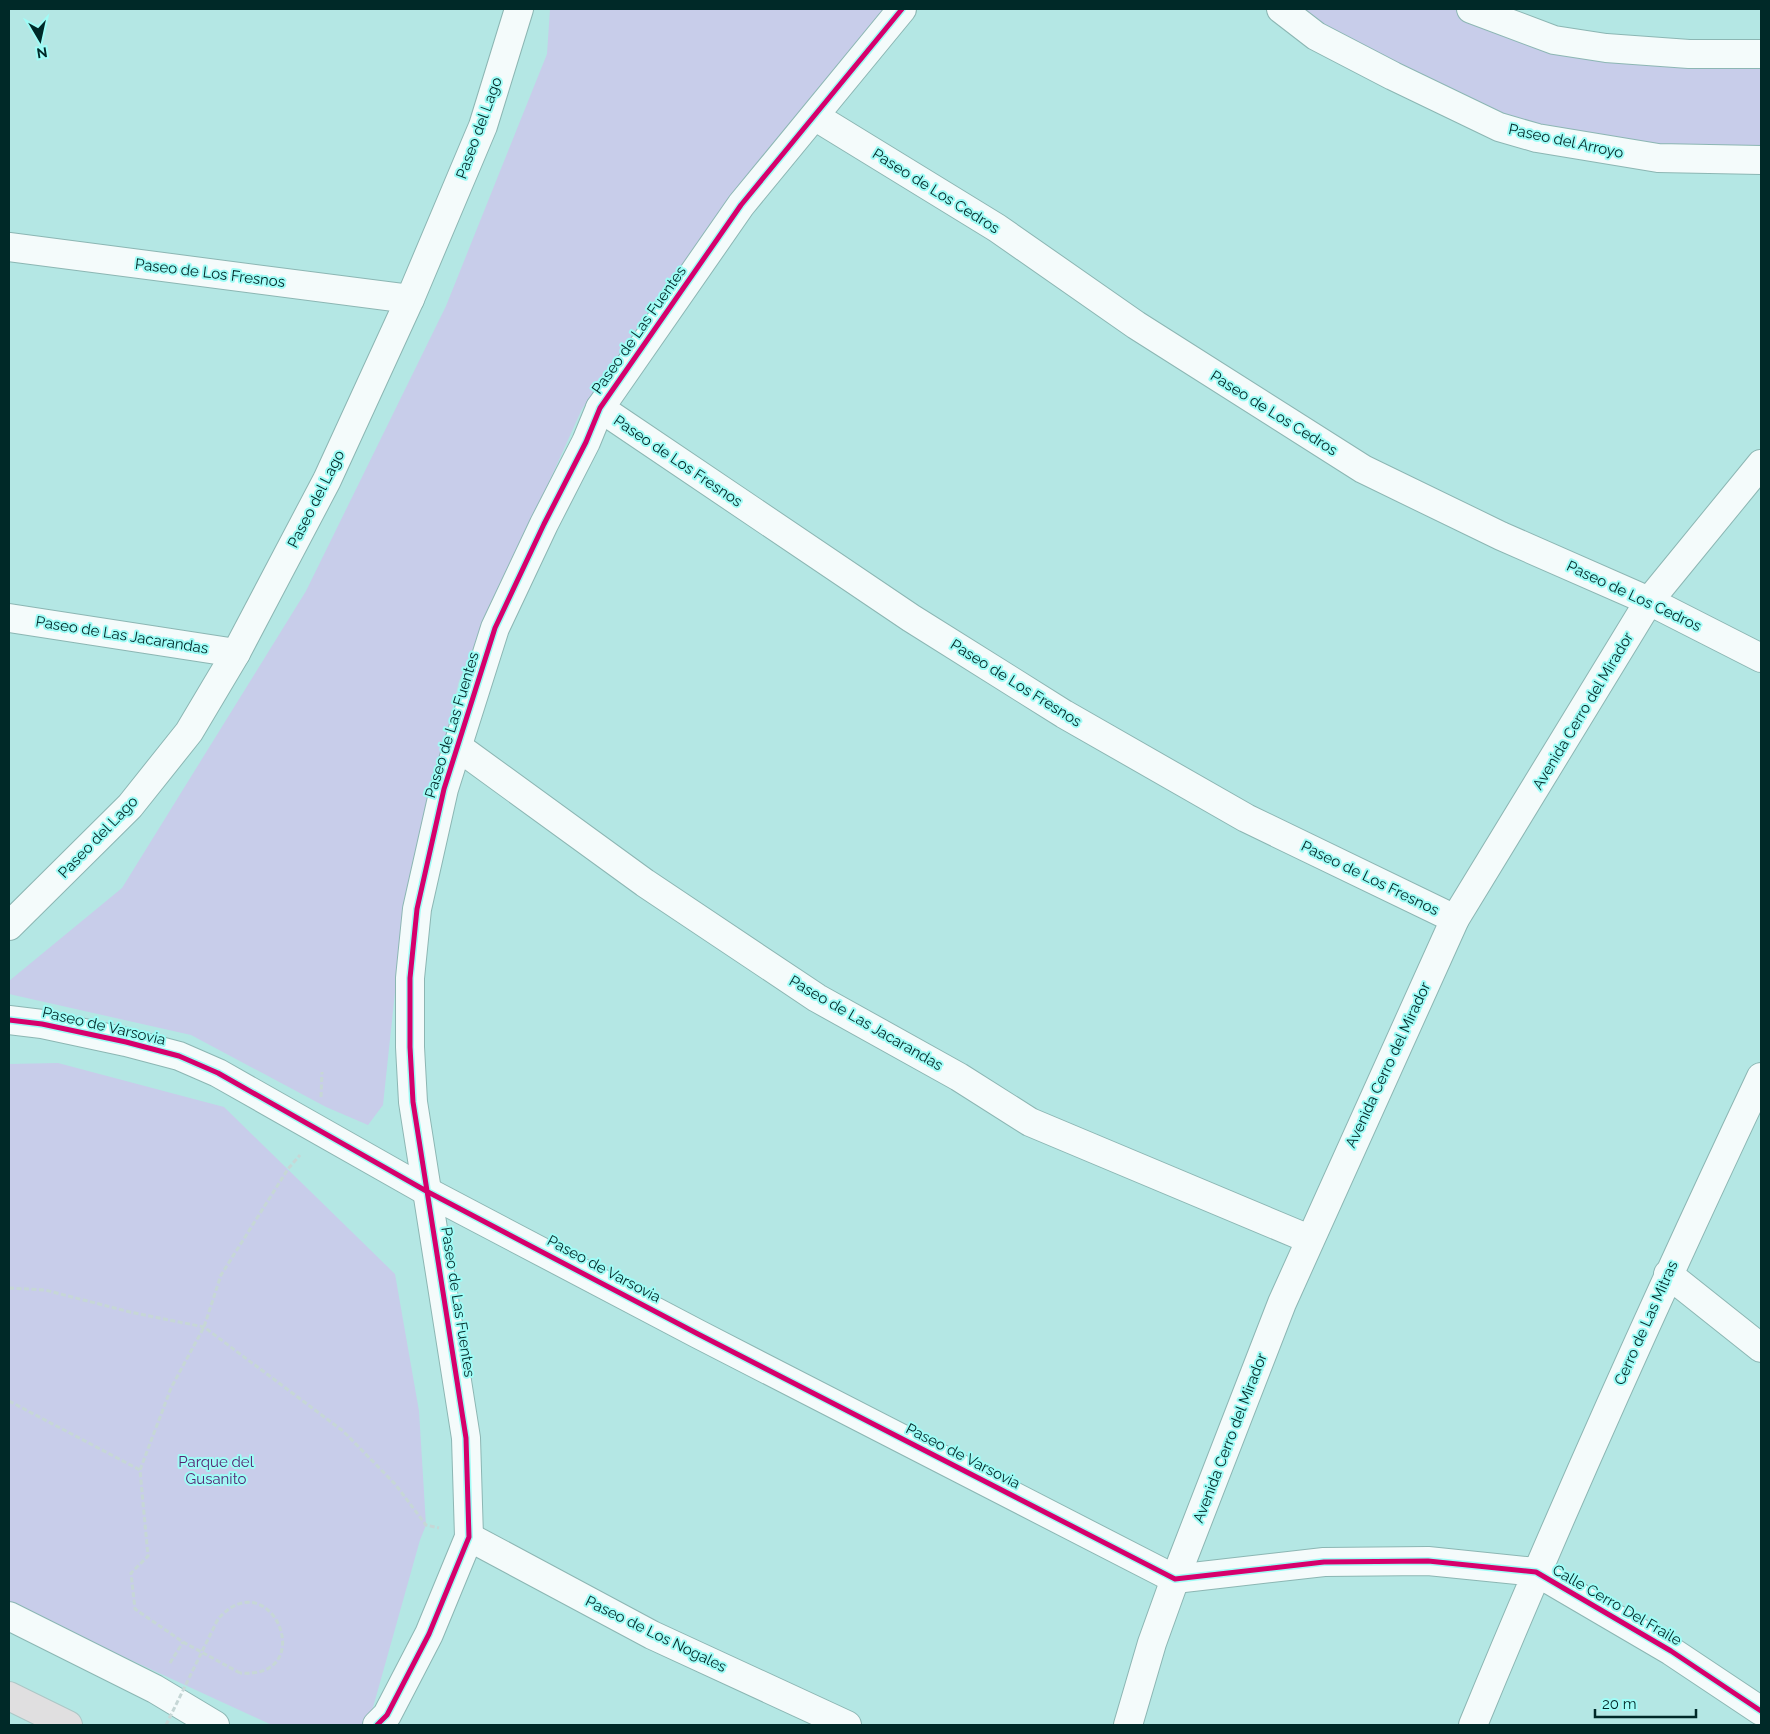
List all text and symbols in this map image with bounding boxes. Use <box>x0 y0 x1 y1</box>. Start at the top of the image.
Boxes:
north arrow <box>15 15 65 65</box>
text: N <box>36 44 49 62</box>
street label: Paseo del Lago <box>452 75 506 181</box>
street label: Paseo del Arroyo <box>1507 120 1625 162</box>
street label: Paseo de Los Cedros <box>869 145 1003 237</box>
street label: Paseo de Los Fresnos <box>134 255 286 291</box>
street label: Paseo de Las Fuentes <box>588 263 690 397</box>
street label: Paseo de Los Cedros <box>1207 367 1341 459</box>
street label: Paseo de Los Fresnos <box>610 411 746 511</box>
street label: Paseo del Lago <box>284 447 348 551</box>
street label: Paseo de Los Cedros <box>1564 557 1704 635</box>
street label: Paseo de Las Jacarandas <box>34 612 210 658</box>
street label: Avenida Cerro del Mirador <box>1529 628 1638 793</box>
street label: Paseo de Los Fresnos <box>947 635 1085 731</box>
street label: Paseo de Las Fuentes <box>421 650 483 800</box>
street label: Paseo del Lago <box>54 792 142 882</box>
street label: Paseo de Los Fresnos <box>1298 837 1442 919</box>
street label: Paseo de Las Jacarandas <box>786 972 946 1074</box>
street label: Avenida Cerro del Mirador <box>1342 979 1435 1151</box>
street label: Paseo de Varsovia <box>41 1003 167 1049</box>
street label: Paseo de Las Fuentes <box>437 1226 479 1378</box>
street label: Paseo de Varsovia <box>544 1232 664 1306</box>
street label: Cerro de Las Mitras <box>1610 1258 1682 1388</box>
street label: Avenida Cerro del Mirador <box>1189 1350 1271 1526</box>
street label: Paseo de Varsovia <box>903 1419 1023 1493</box>
park label: Parque del Gusanito <box>178 1453 255 1488</box>
street label: Calle Cerro Del Fraile <box>1549 1561 1685 1649</box>
street label: Paseo de Los Nogales <box>583 1592 729 1676</box>
scale bar <box>1595 1686 1696 1718</box>
text: 20 m <box>1602 1695 1637 1713</box>

